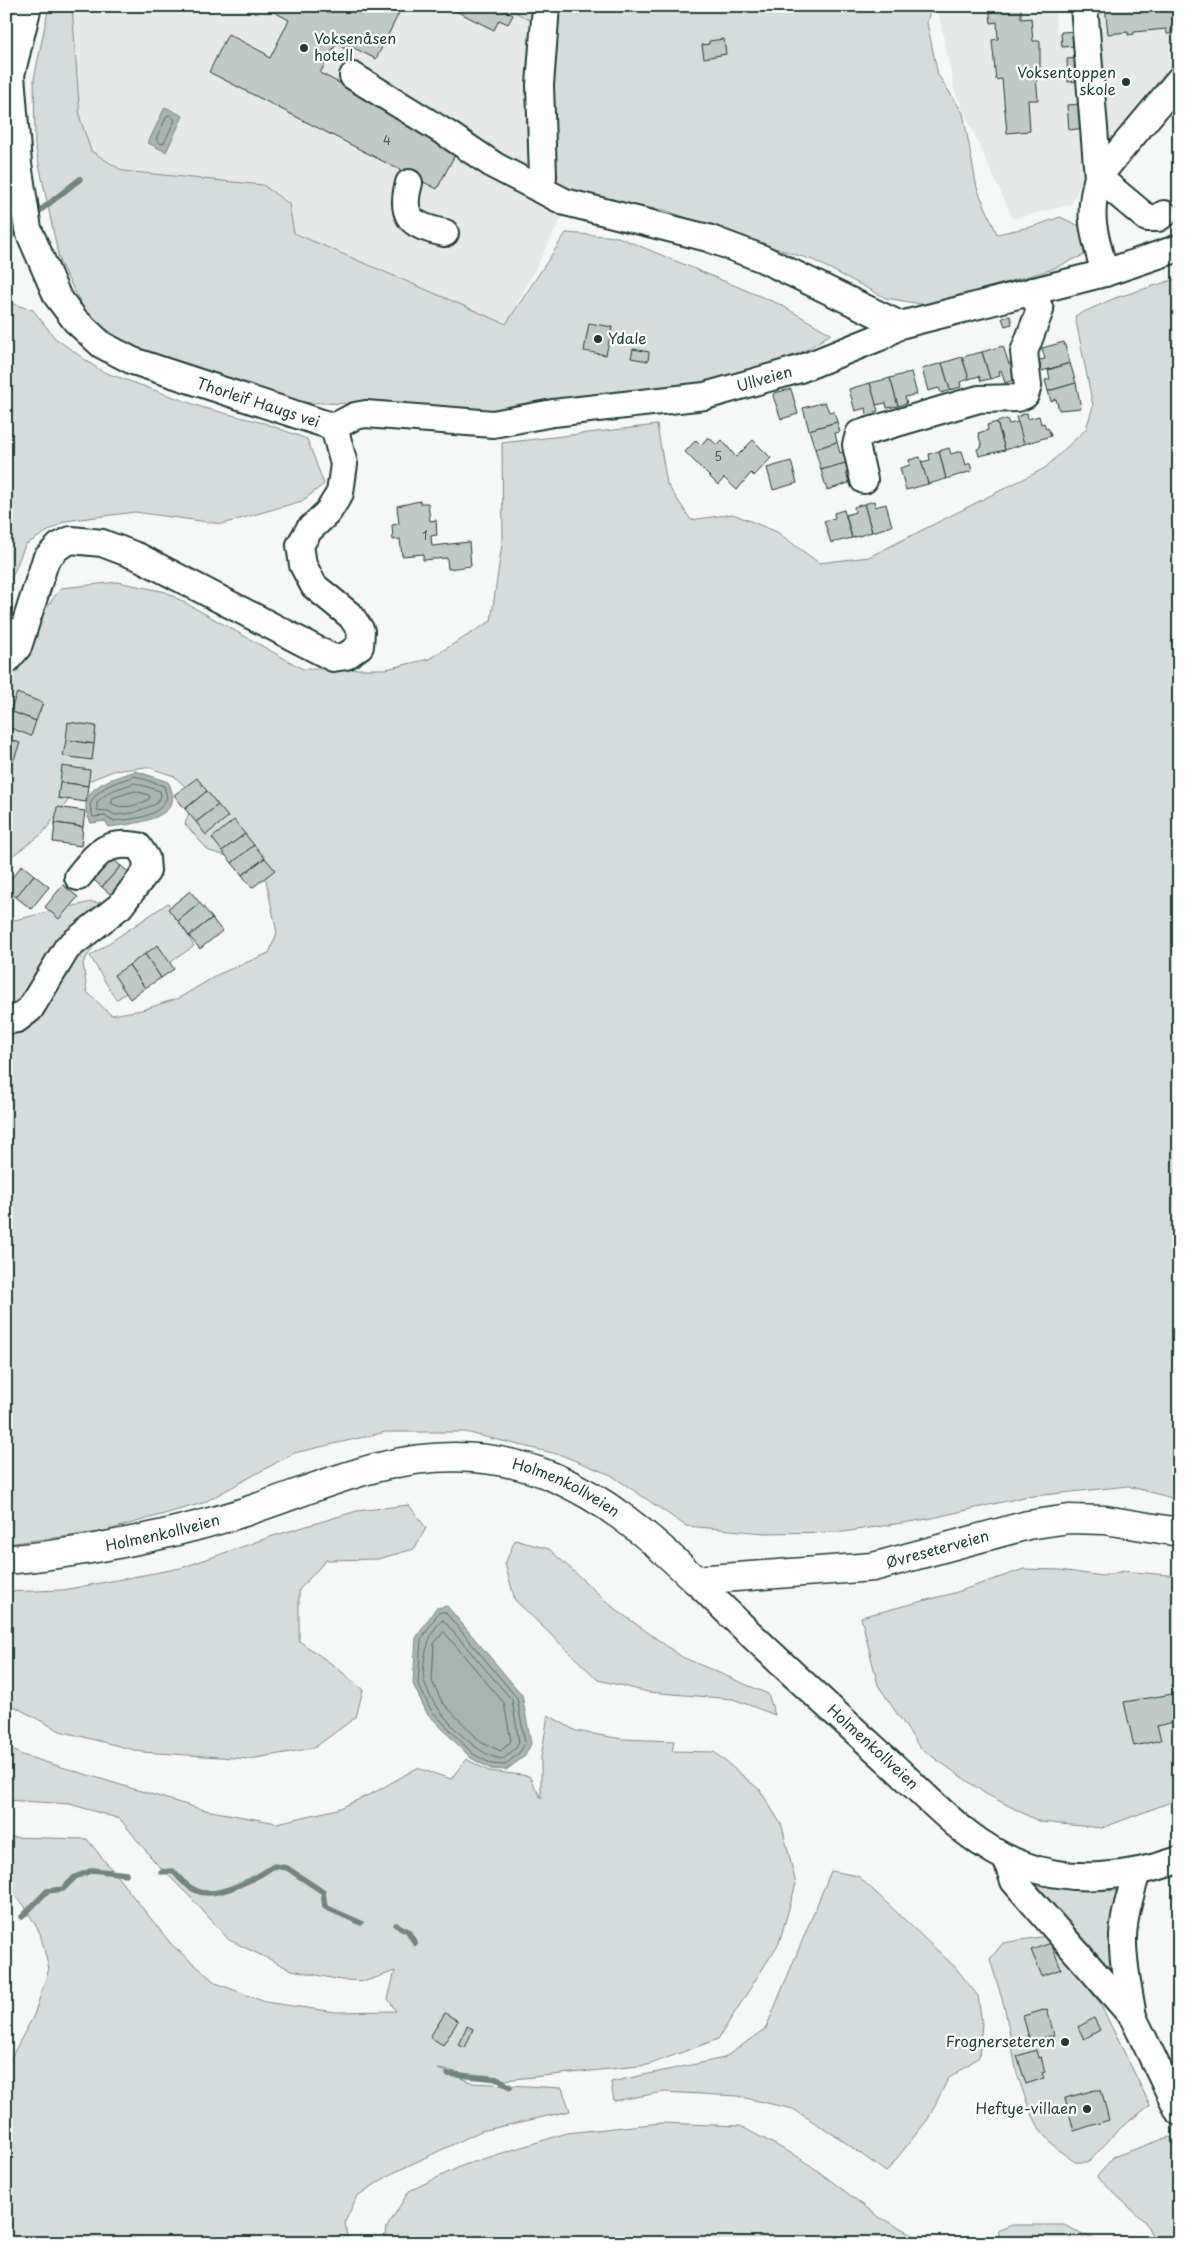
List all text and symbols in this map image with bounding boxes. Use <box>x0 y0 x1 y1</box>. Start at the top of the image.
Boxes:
place label: Voksenåsen hotell <box>314 26 396 66</box>
marker: Voksenåsen hotell <box>298 42 310 54</box>
place label: Voksentoppen skole <box>1017 60 1116 100</box>
marker: Voksentoppen skole <box>1120 76 1132 88</box>
house number: 4 <box>383 131 391 149</box>
place label: Ydale <box>608 326 647 349</box>
marker: Ydale <box>592 333 604 345</box>
street label: Ullveien <box>734 359 794 396</box>
street label: Thorleif Haugs vei <box>194 371 323 432</box>
house number: 5 <box>714 447 722 465</box>
house number: 1 <box>422 526 428 544</box>
street label: Holmenkollveien <box>510 1451 625 1522</box>
street label: Holmenkollveien <box>103 1507 222 1556</box>
street label: Øvreseterveien <box>883 1523 991 1573</box>
street label: Holmenkollveien <box>823 1698 925 1794</box>
place label: Frognerseteren <box>946 2029 1055 2052</box>
marker: Frognerseteren <box>1059 2036 1071 2048</box>
place label: Heftye-villaen <box>975 2096 1077 2119</box>
marker: Heftye-villaen <box>1081 2103 1093 2115</box>

